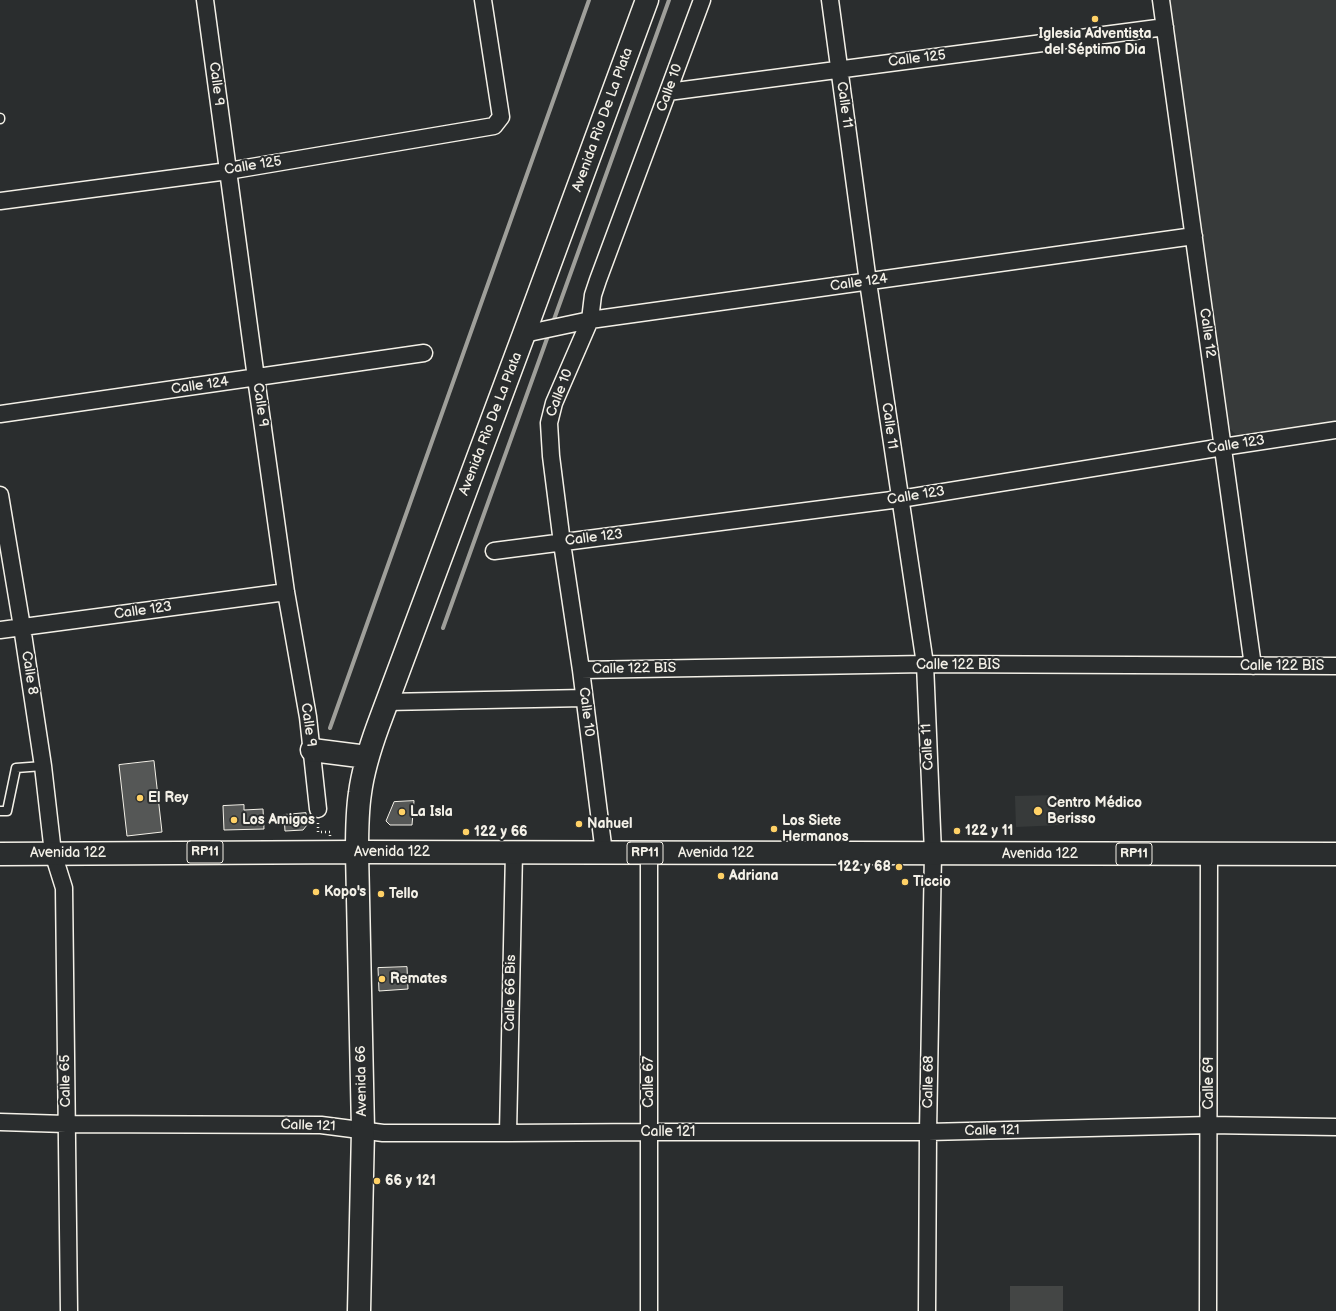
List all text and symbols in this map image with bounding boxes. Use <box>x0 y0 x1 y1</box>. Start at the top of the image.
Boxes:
marker: Iglesia Adventista del Séptimo Dia <box>1090 14 1100 24</box>
place label: Iglesia Adventista del Séptimo Dia <box>1039 26 1151 58</box>
street label: Avenida Rìo De La Plata <box>569 46 637 194</box>
street label: Calle 125 <box>887 47 947 71</box>
street label: Calle 9 <box>205 61 227 107</box>
street label: Calle 10 <box>654 62 686 114</box>
street label: Calle 11 <box>832 81 856 129</box>
street label: Calle 125 <box>223 153 283 179</box>
street label: Calle 124 <box>829 271 889 295</box>
street label: Calle 12 <box>1195 307 1219 359</box>
street label: Avenida Rìo De La Plata <box>456 350 526 498</box>
street label: Calle 10 <box>543 367 577 419</box>
street label: Calle 124 <box>170 374 230 398</box>
street label: Calle 9 <box>249 382 271 428</box>
street label: Calle 11 <box>877 402 901 450</box>
street label: Calle 123 <box>1206 432 1266 458</box>
street label: Calle 123 <box>886 483 946 509</box>
street label: Calle 123 <box>564 526 624 550</box>
street label: Calle 123 <box>113 599 173 623</box>
street label: Calle 8 <box>17 650 41 696</box>
street label: Calle 122 BIS <box>916 657 1000 673</box>
street label: Calle 122 BIS <box>1240 658 1324 674</box>
street label: Calle 122 BIS <box>592 660 676 678</box>
street label: Calle 10 <box>575 686 597 738</box>
street label: Calle 9 <box>297 702 319 748</box>
street label: Calle 11 <box>918 723 938 771</box>
place label: El Rey <box>148 790 188 806</box>
marker: El Rey <box>135 793 145 803</box>
place label: Centro Médico Berisso <box>1047 795 1142 828</box>
place label: La Isla <box>410 804 453 820</box>
marker: Centro Médico Berisso <box>1032 805 1044 817</box>
marker: La Isla <box>397 807 407 817</box>
place label: Los Amigos <box>242 812 315 828</box>
place label: Los Siete Hermanos <box>782 813 849 846</box>
marker: Los Amigos <box>229 815 239 825</box>
place label: Nahuel <box>587 816 633 832</box>
marker: Nahuel <box>574 819 584 829</box>
place label: 122 y 11 <box>965 823 1013 839</box>
place label: 122 y 66 <box>474 824 528 840</box>
marker: Los Siete Hermanos <box>769 824 779 834</box>
marker: 122 y 11 <box>952 826 962 836</box>
marker: 122 y 66 <box>461 827 471 837</box>
road number: RP11 <box>187 841 223 863</box>
road number: RP11 <box>627 842 663 864</box>
road number: RP11 <box>1116 843 1152 865</box>
street label: Avenida 122 <box>354 844 430 860</box>
street label: Avenida 122 <box>30 845 106 861</box>
street label: Avenida 122 <box>678 845 754 861</box>
street label: Avenida 122 <box>1002 846 1078 862</box>
place label: 122 y 68 <box>837 859 891 875</box>
marker: 122 y 68 <box>894 862 904 872</box>
place label: Adriana <box>729 868 779 884</box>
marker: Adriana <box>716 871 726 881</box>
place label: Ticcio <box>913 874 951 890</box>
marker: Ticcio <box>900 877 910 887</box>
place label: Kopo's <box>324 884 366 900</box>
place label: Tello <box>389 886 418 902</box>
marker: Kopo's <box>311 887 321 897</box>
marker: Tello <box>376 889 386 899</box>
street label: Calle 66 Bis <box>502 954 520 1032</box>
place label: Remates <box>390 971 447 987</box>
marker: Remates <box>377 974 387 984</box>
street label: Avenida 66 <box>353 1045 371 1117</box>
street label: Calle 65 <box>57 1055 75 1107</box>
street label: Calle 68 <box>920 1055 938 1109</box>
street label: Calle 67 <box>641 1056 657 1108</box>
street label: Calle 69 <box>1201 1057 1217 1109</box>
street label: Calle 121 <box>280 1117 336 1135</box>
street label: Calle 121 <box>964 1122 1020 1140</box>
street label: Calle 121 <box>641 1124 695 1140</box>
place label: 66 y 121 <box>385 1173 436 1189</box>
marker: 66 y 121 <box>372 1176 382 1186</box>

